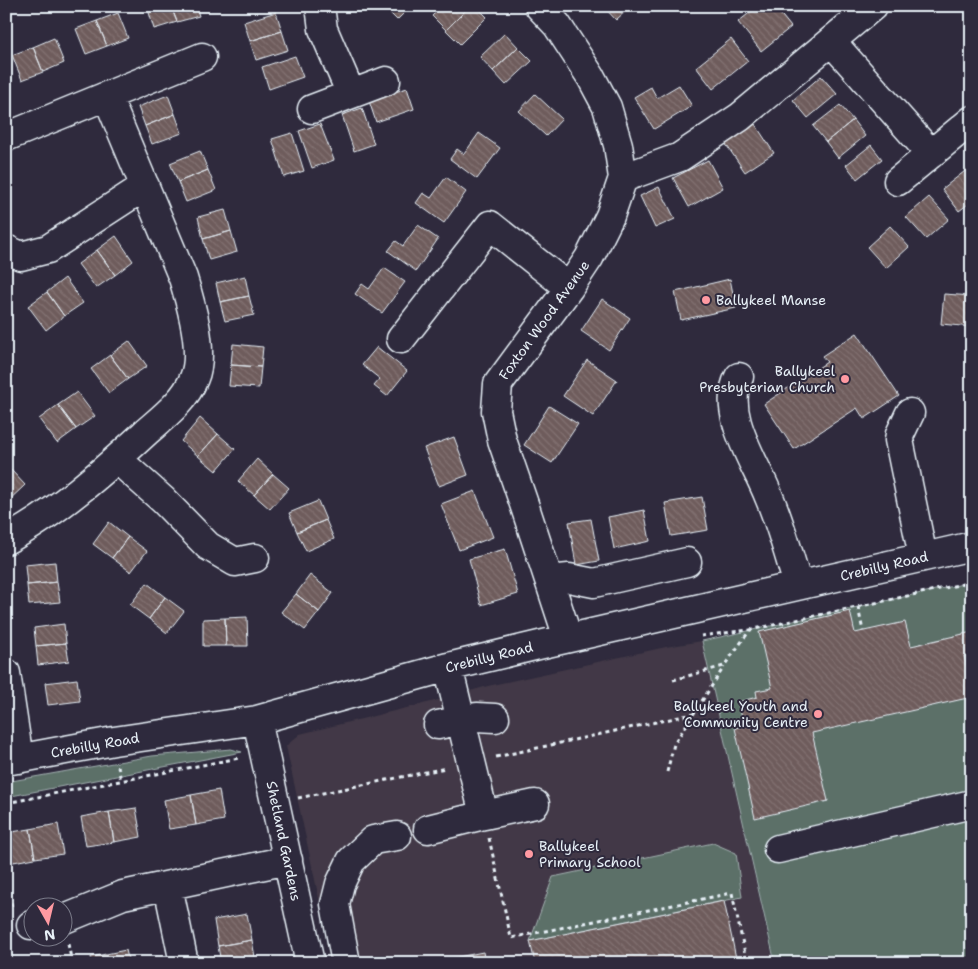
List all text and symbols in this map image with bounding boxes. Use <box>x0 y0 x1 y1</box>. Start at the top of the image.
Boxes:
street label: Foxton Wood Avenue <box>495 257 593 383</box>
place label: Ballykeel Manse <box>716 291 826 309</box>
marker: Ballykeel Manse <box>700 294 712 306</box>
place label: Ballykeel Presbyterian Church <box>699 362 836 396</box>
marker: Ballykeel Presbyterian Church <box>839 373 851 385</box>
street label: Crebilly Road <box>838 547 930 585</box>
street label: Crebilly Road <box>443 637 535 677</box>
place label: Ballykeel Youth and Community Centre <box>674 697 808 731</box>
marker: Ballykeel Youth and Community Centre <box>812 708 824 720</box>
street label: Crebilly Road <box>49 728 141 762</box>
street label: Shetland Gardens <box>262 779 306 903</box>
place label: Ballykeel Primary School <box>539 837 641 871</box>
marker: Ballykeel Primary School <box>523 848 535 860</box>
north arrow <box>22 896 72 946</box>
text: N <box>43 925 57 945</box>

